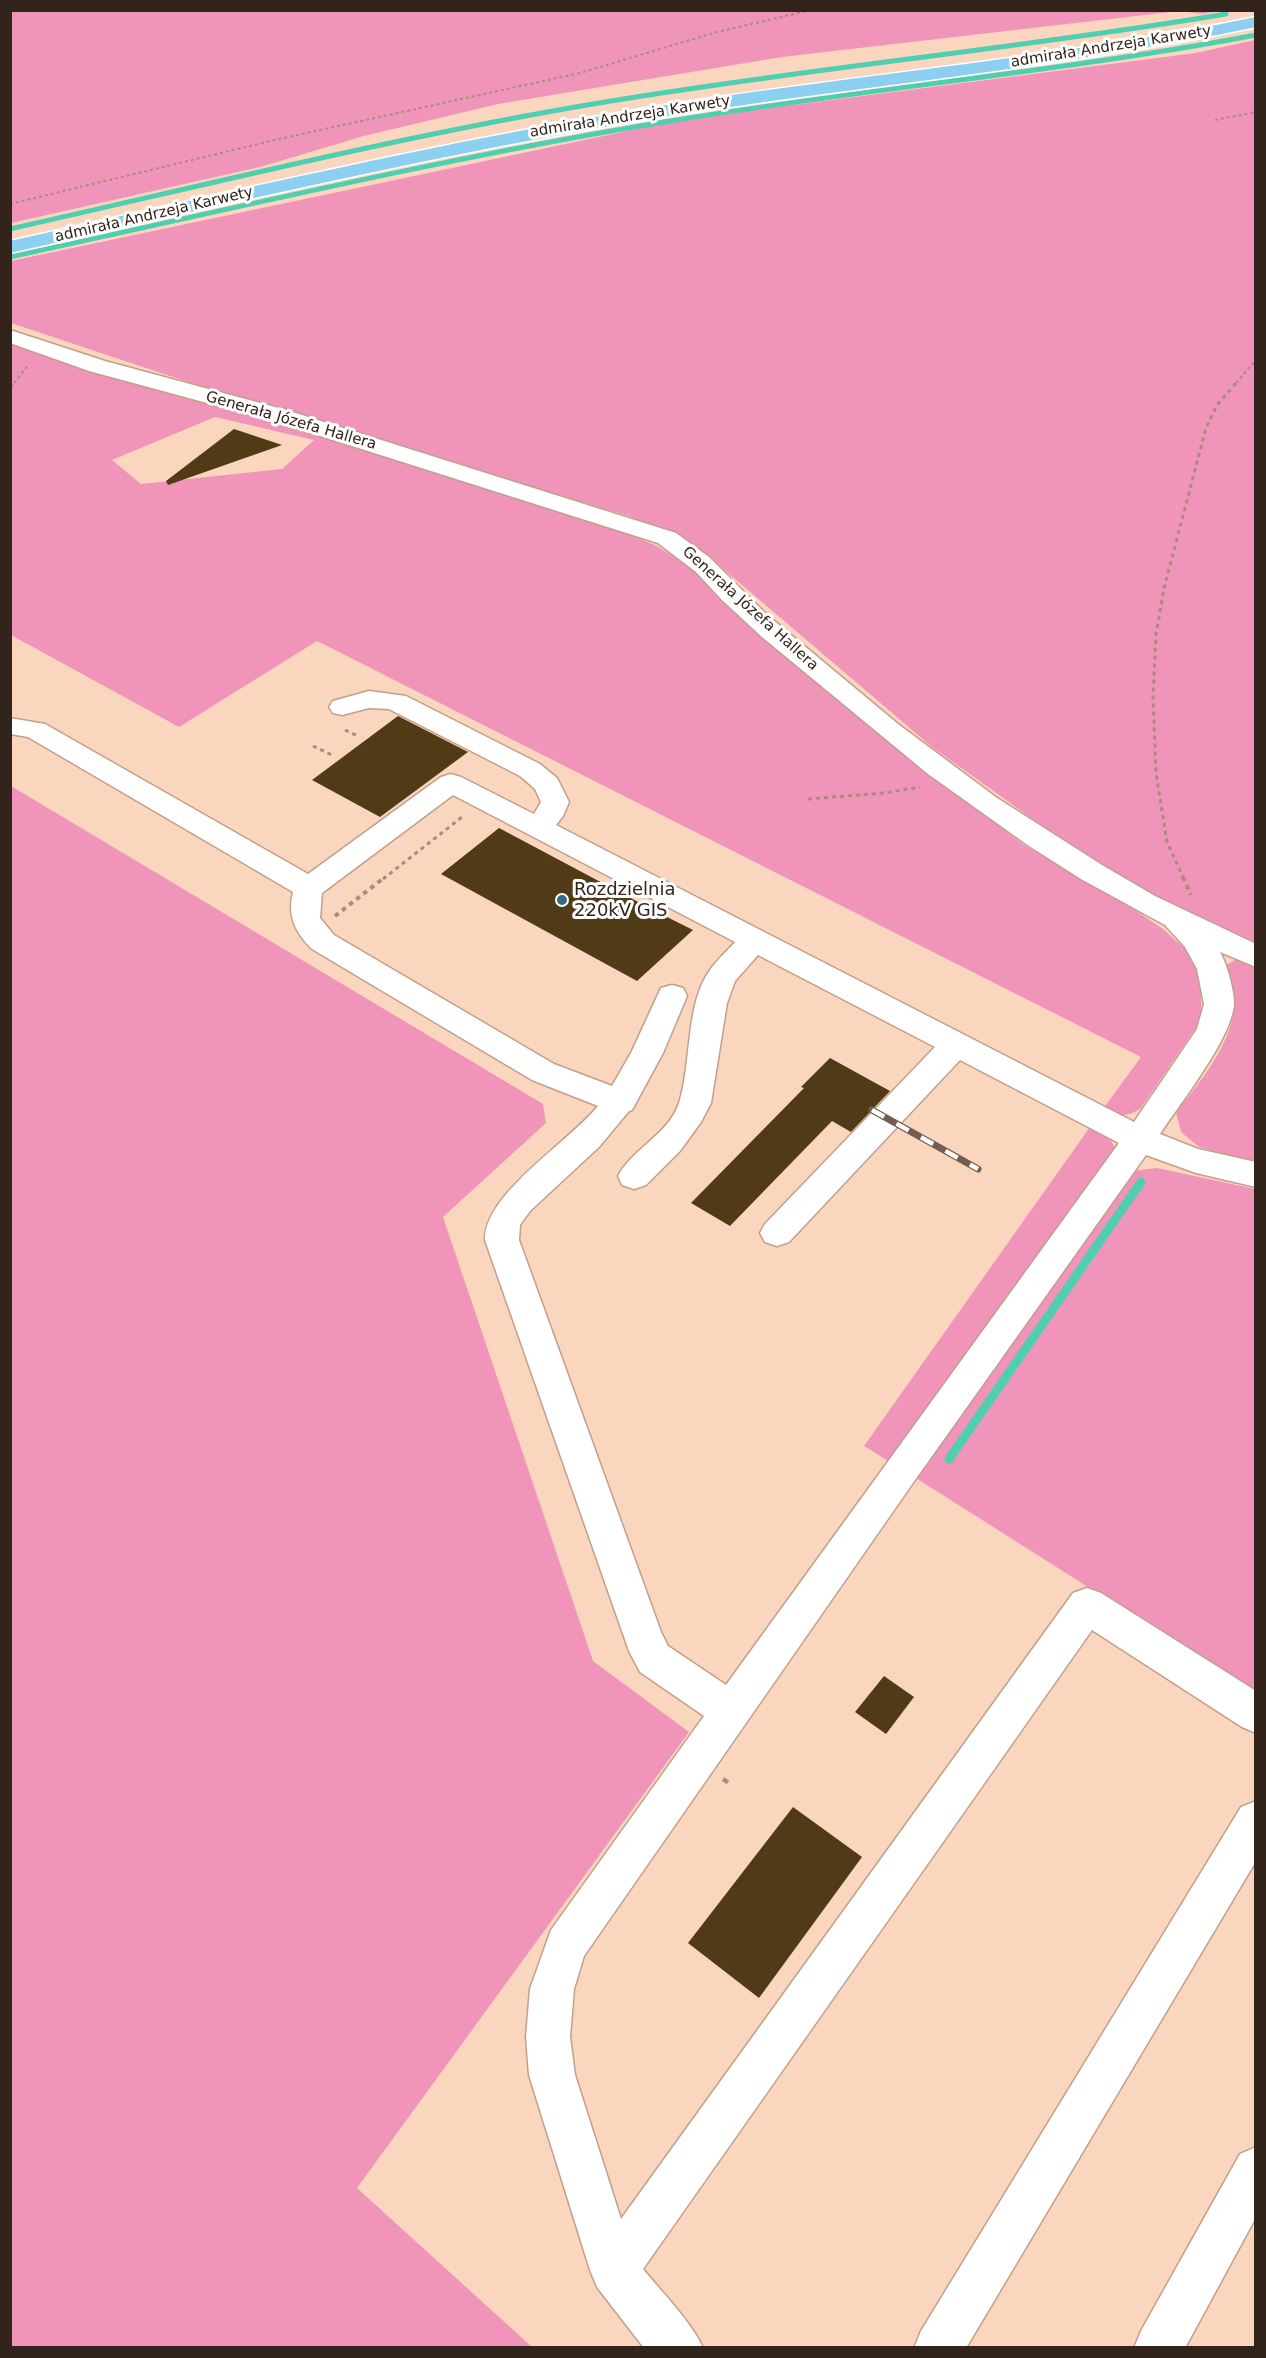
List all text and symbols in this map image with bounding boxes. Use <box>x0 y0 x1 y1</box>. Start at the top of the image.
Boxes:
street label: admirała Andrzeja Karwety <box>1009 22 1213 72</box>
street label: admirała Andrzeja Karwety <box>528 92 732 142</box>
street label: admirała Andrzeja Karwety <box>53 183 255 247</box>
street label: Generała Józefa Hallera <box>204 388 378 454</box>
street label: Generała Józefa Hallera <box>678 543 822 675</box>
place label: Rozdzielnia 220kV GIS <box>574 879 676 922</box>
marker: Rozdzielnia 220kV GIS <box>555 893 569 907</box>

